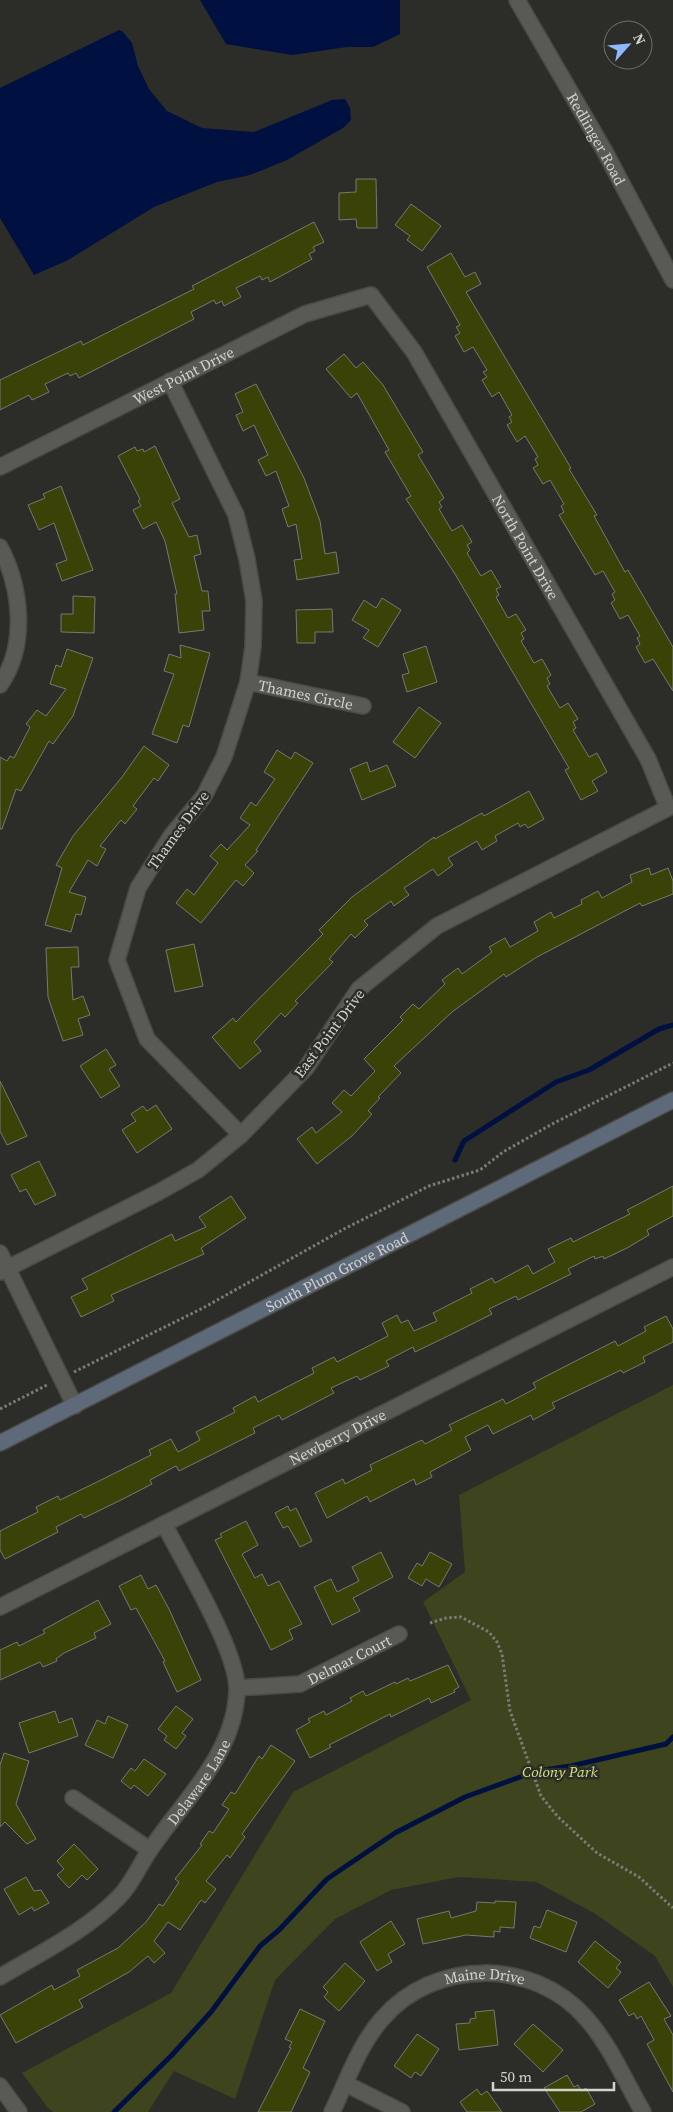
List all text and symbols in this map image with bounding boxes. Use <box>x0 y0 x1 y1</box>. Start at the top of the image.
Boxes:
north arrow <box>603 20 653 70</box>
text: N <box>628 30 651 48</box>
street label: Redlinger Road <box>562 89 631 189</box>
street label: West Point Drive <box>129 341 238 409</box>
street label: North Point Drive <box>487 490 565 603</box>
street label: Thames Circle <box>256 674 355 714</box>
street label: Thames Drive <box>142 786 214 874</box>
street label: East Point Drive <box>289 984 370 1082</box>
street label: South Plum Grove Road <box>262 1226 412 1317</box>
street label: Newberry Drive <box>285 1403 390 1470</box>
street label: Delmar Court <box>303 1629 395 1689</box>
street label: Delaware Lane <box>162 1735 235 1829</box>
park label: Colony Park <box>522 1761 599 1782</box>
street label: Maine Drive <box>442 1963 528 1989</box>
scale bar <box>493 2060 614 2092</box>
text: 50 m <box>500 2066 532 2087</box>

